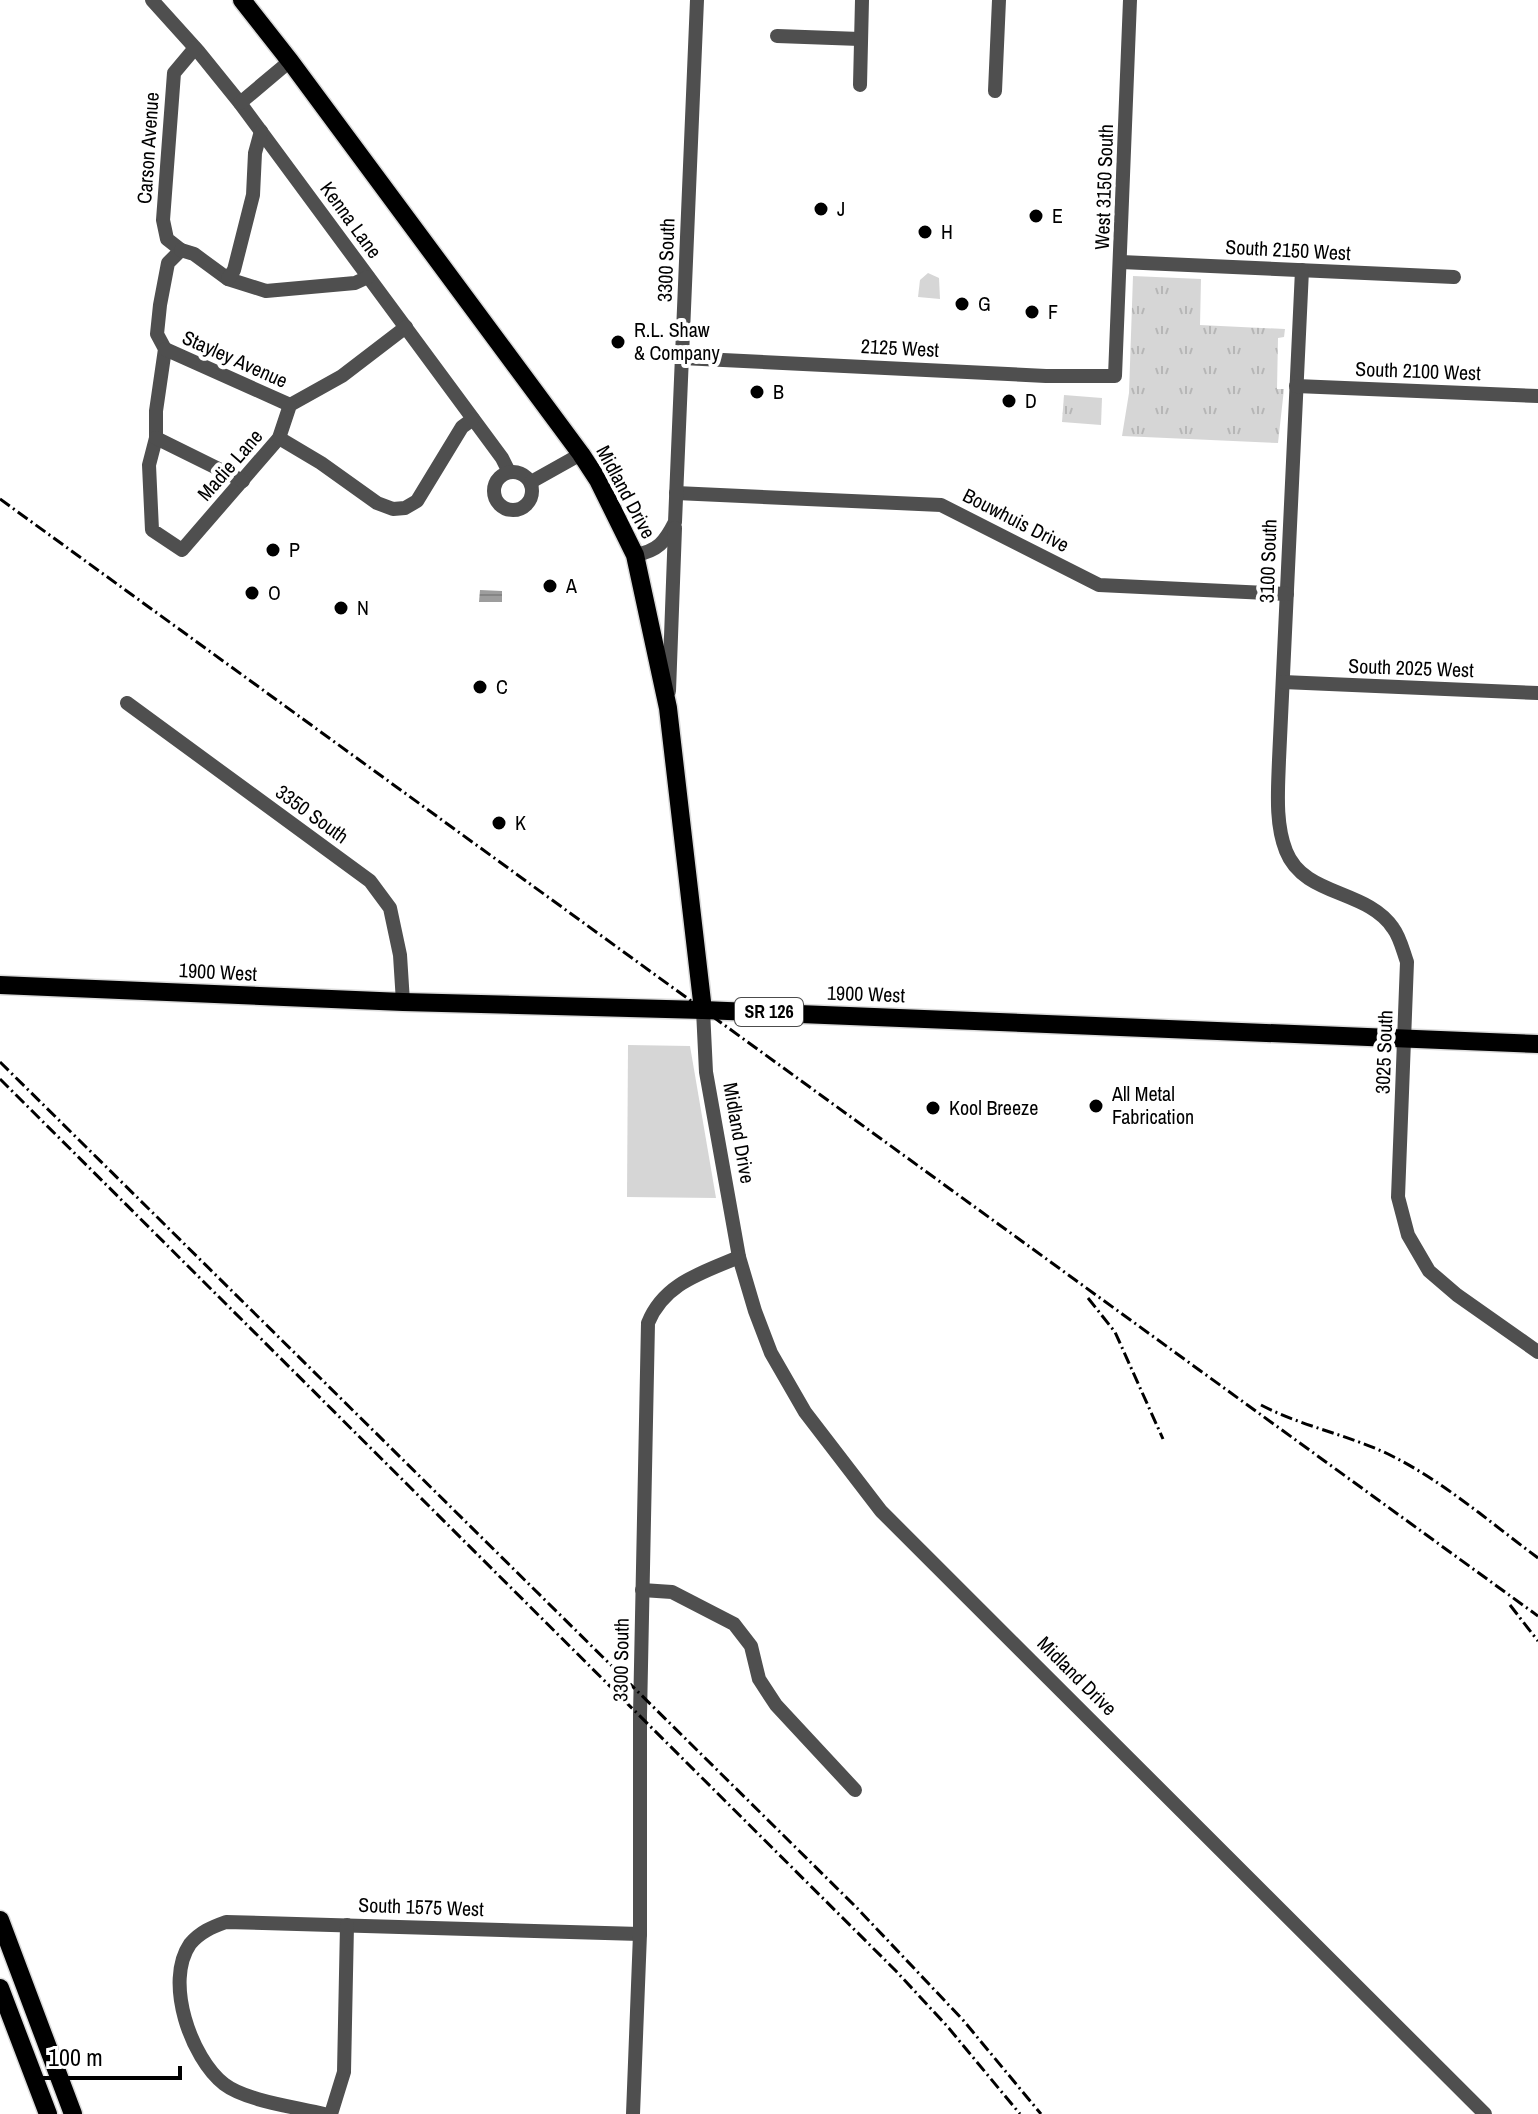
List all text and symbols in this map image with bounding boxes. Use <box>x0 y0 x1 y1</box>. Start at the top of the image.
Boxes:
street label: Carson Avenue <box>130 91 165 205</box>
street label: West 3150 South <box>1088 124 1119 250</box>
street label: Kenna Lane <box>314 176 388 263</box>
place label: J <box>837 195 845 222</box>
marker: J <box>812 200 830 218</box>
place label: E <box>1052 202 1063 229</box>
marker: E <box>1027 207 1045 225</box>
street label: 3300 South <box>651 218 680 302</box>
place label: H <box>941 218 953 245</box>
marker: H <box>916 223 934 241</box>
street label: South 2150 West <box>1225 233 1352 266</box>
place label: G <box>978 290 991 317</box>
marker: G <box>953 295 971 313</box>
place label: F <box>1048 298 1058 325</box>
marker: F <box>1023 303 1041 321</box>
place label: R.L. Shaw & Company <box>634 316 720 366</box>
street label: Stayley Avenue <box>178 323 292 394</box>
street label: 2125 West <box>860 332 940 363</box>
marker: R.L. Shaw & Company <box>609 333 627 351</box>
street label: South 2100 West <box>1355 355 1482 386</box>
place label: B <box>773 378 784 405</box>
marker: B <box>748 383 766 401</box>
place label: D <box>1025 387 1037 414</box>
marker: D <box>1000 392 1018 410</box>
street label: Madie Lane <box>191 423 268 506</box>
street label: Midland Drive <box>591 440 662 543</box>
street label: Bouwhuis Drive <box>959 481 1074 558</box>
street label: 3100 South <box>1253 519 1282 603</box>
place label: P <box>289 536 300 563</box>
marker: P <box>264 541 282 559</box>
place label: A <box>565 572 577 599</box>
marker: A <box>541 577 559 595</box>
place label: O <box>268 579 281 606</box>
marker: O <box>243 584 261 602</box>
place label: N <box>357 594 369 621</box>
marker: N <box>332 599 350 617</box>
street label: South 2025 West <box>1348 652 1475 683</box>
place label: C <box>496 673 508 700</box>
marker: C <box>471 678 489 696</box>
street label: 3350 South <box>270 778 354 849</box>
place label: K <box>515 809 526 836</box>
marker: K <box>490 814 508 832</box>
street label: 1900 West <box>178 956 258 987</box>
street label: 1900 West <box>827 979 906 1008</box>
road number: SR 126 <box>735 998 803 1026</box>
street label: 3025 South <box>1369 1010 1398 1094</box>
street label: Midland Drive <box>717 1080 762 1186</box>
place label: All Metal Fabrication <box>1111 1080 1194 1130</box>
place label: Kool Breeze <box>949 1094 1038 1121</box>
marker: All Metal Fabrication <box>1087 1097 1105 1115</box>
marker: Kool Breeze <box>924 1099 942 1117</box>
street label: 3300 South <box>606 1618 635 1702</box>
street label: Midland Drive <box>1032 1630 1123 1721</box>
street label: South 1575 West <box>358 1891 485 1922</box>
scale bar <box>36 2030 180 2080</box>
text: 100 m <box>48 2041 103 2073</box>

